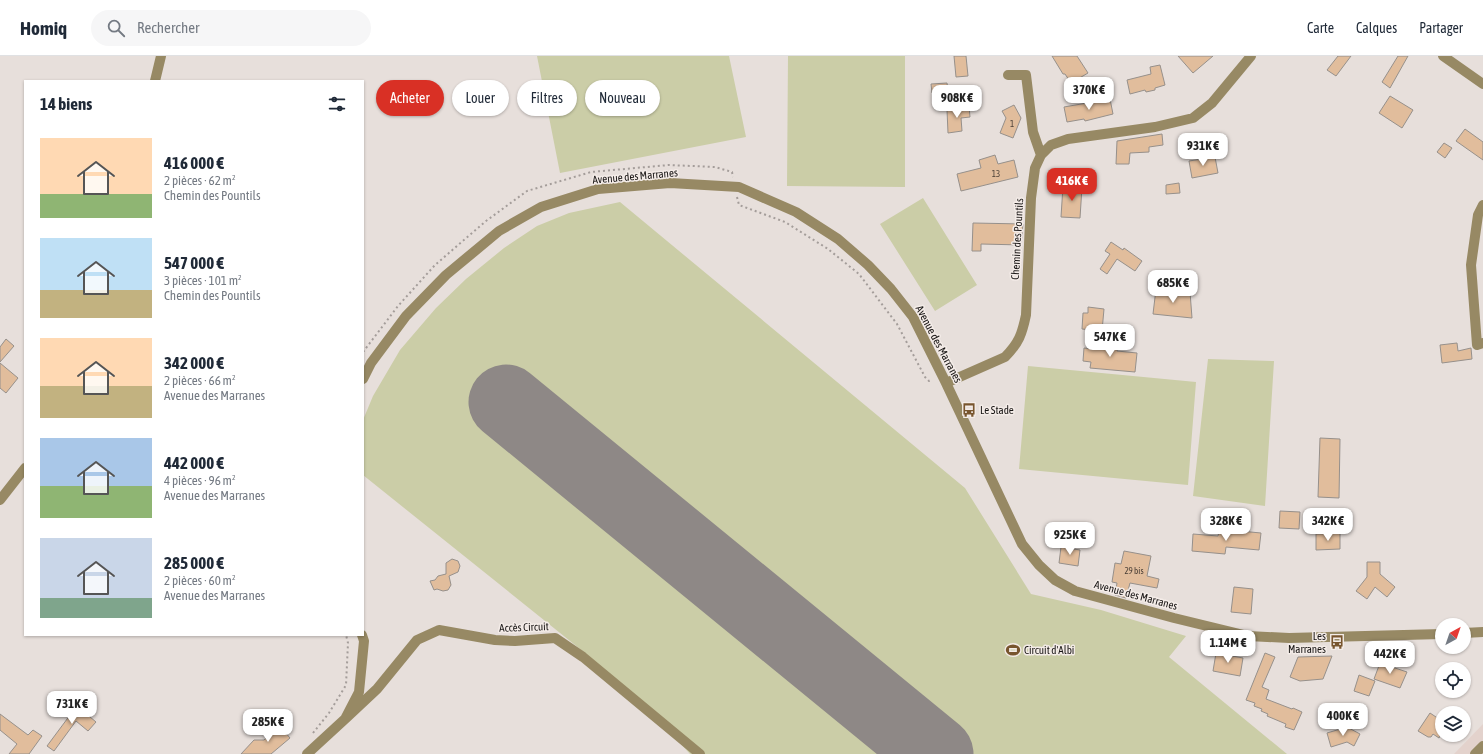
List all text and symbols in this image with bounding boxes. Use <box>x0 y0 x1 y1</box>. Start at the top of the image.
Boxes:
search box <box>91 10 371 46</box>
text: Homiq <box>20 17 67 39</box>
icon: search <box>105 17 127 39</box>
text: Rechercher <box>137 19 199 36</box>
text: Carte <box>1307 20 1334 36</box>
text: Calques <box>1356 20 1397 36</box>
text: Partager <box>1419 20 1463 36</box>
pin: 370K € <box>1056 77 1122 111</box>
chip: Acheter <box>376 80 444 116</box>
chip: Louer <box>452 80 509 116</box>
chip: Filtres <box>517 80 577 116</box>
chip: Nouveau <box>585 80 660 116</box>
text: 370K € <box>1073 82 1105 97</box>
pin: 908K € <box>924 85 990 119</box>
text: 908K € <box>941 90 973 105</box>
icon: filters <box>326 93 348 115</box>
text: 14 biens <box>40 94 92 114</box>
house number: 1 <box>1010 119 1014 129</box>
pin: 931K € <box>1170 133 1236 167</box>
text: 931K € <box>1187 138 1219 153</box>
text: 416 000 € <box>164 153 224 173</box>
icon: home <box>72 154 120 202</box>
street label: Avenue des Marranes <box>592 166 678 186</box>
pin: 416K € <box>1039 168 1105 202</box>
house number: 13 <box>992 169 1000 179</box>
text: 2 pièces · 62 m² <box>164 173 236 188</box>
text: 416K € <box>1056 173 1088 188</box>
text: Chemin des Pountils <box>164 188 261 203</box>
street label: Chemin des Pountils <box>1009 198 1025 280</box>
text: 547 000 € <box>164 253 224 273</box>
icon: home <box>72 254 120 302</box>
pin: 685K € <box>1140 270 1206 304</box>
text: 3 pièces · 101 m² <box>164 273 242 288</box>
text: 685K € <box>1157 275 1189 290</box>
text: Chemin des Pountils <box>164 288 261 303</box>
street label: Avenue des Marranes <box>914 303 964 385</box>
pin: 547K € <box>1077 324 1143 358</box>
text: 547K € <box>1094 329 1126 344</box>
text: 342 000 € <box>164 353 224 373</box>
icon: home <box>72 354 120 402</box>
text: 2 pièces · 66 m² <box>164 373 236 388</box>
text: Avenue des Marranes <box>164 388 265 403</box>
bus stop icon: Le Stade <box>961 402 977 418</box>
place label: Le Stade <box>980 404 1014 416</box>
text: 442 000 € <box>164 453 224 473</box>
icon: home <box>72 454 120 502</box>
text: 4 pièces · 96 m² <box>164 473 236 488</box>
text: Avenue des Marranes <box>164 488 265 503</box>
pin: 328K € <box>1193 508 1259 542</box>
pin: 342K € <box>1295 508 1361 542</box>
text: 328K € <box>1210 513 1242 528</box>
text: 342K € <box>1312 513 1344 528</box>
pin: 925K € <box>1037 522 1103 556</box>
text: 925K € <box>1054 527 1086 542</box>
text: 285 000 € <box>164 553 224 573</box>
icon: home <box>72 554 120 602</box>
house number: 29 bis <box>1124 566 1144 576</box>
text: 2 pièces · 60 m² <box>164 573 236 588</box>
street label: Avenue des Marranes <box>1093 578 1179 612</box>
text: Avenue des Marranes <box>164 588 265 603</box>
north arrow <box>1435 618 1471 654</box>
map controls <box>1435 618 1471 742</box>
street label: Accès Circuit <box>499 620 549 634</box>
pin: 1.14M € <box>1191 630 1265 664</box>
place label: Les Marranes <box>1288 630 1326 655</box>
bus stop icon: Les Marranes <box>1329 634 1345 650</box>
text: 1.14M € <box>1210 635 1247 650</box>
pin: 442K € <box>1357 641 1423 675</box>
sports icon: Circuit d'Albi <box>1005 642 1021 658</box>
place label: Circuit d'Albi <box>1024 644 1074 656</box>
text: 442K € <box>1374 646 1406 661</box>
button: locate <box>1435 662 1471 698</box>
pin: 731K € <box>39 691 105 725</box>
text: 731K € <box>56 696 88 711</box>
pin: 400K € <box>1310 703 1376 737</box>
button: layers <box>1435 706 1471 742</box>
text: 400K € <box>1327 708 1359 723</box>
pin: 285K € <box>235 709 301 743</box>
text: 285K € <box>252 714 284 729</box>

